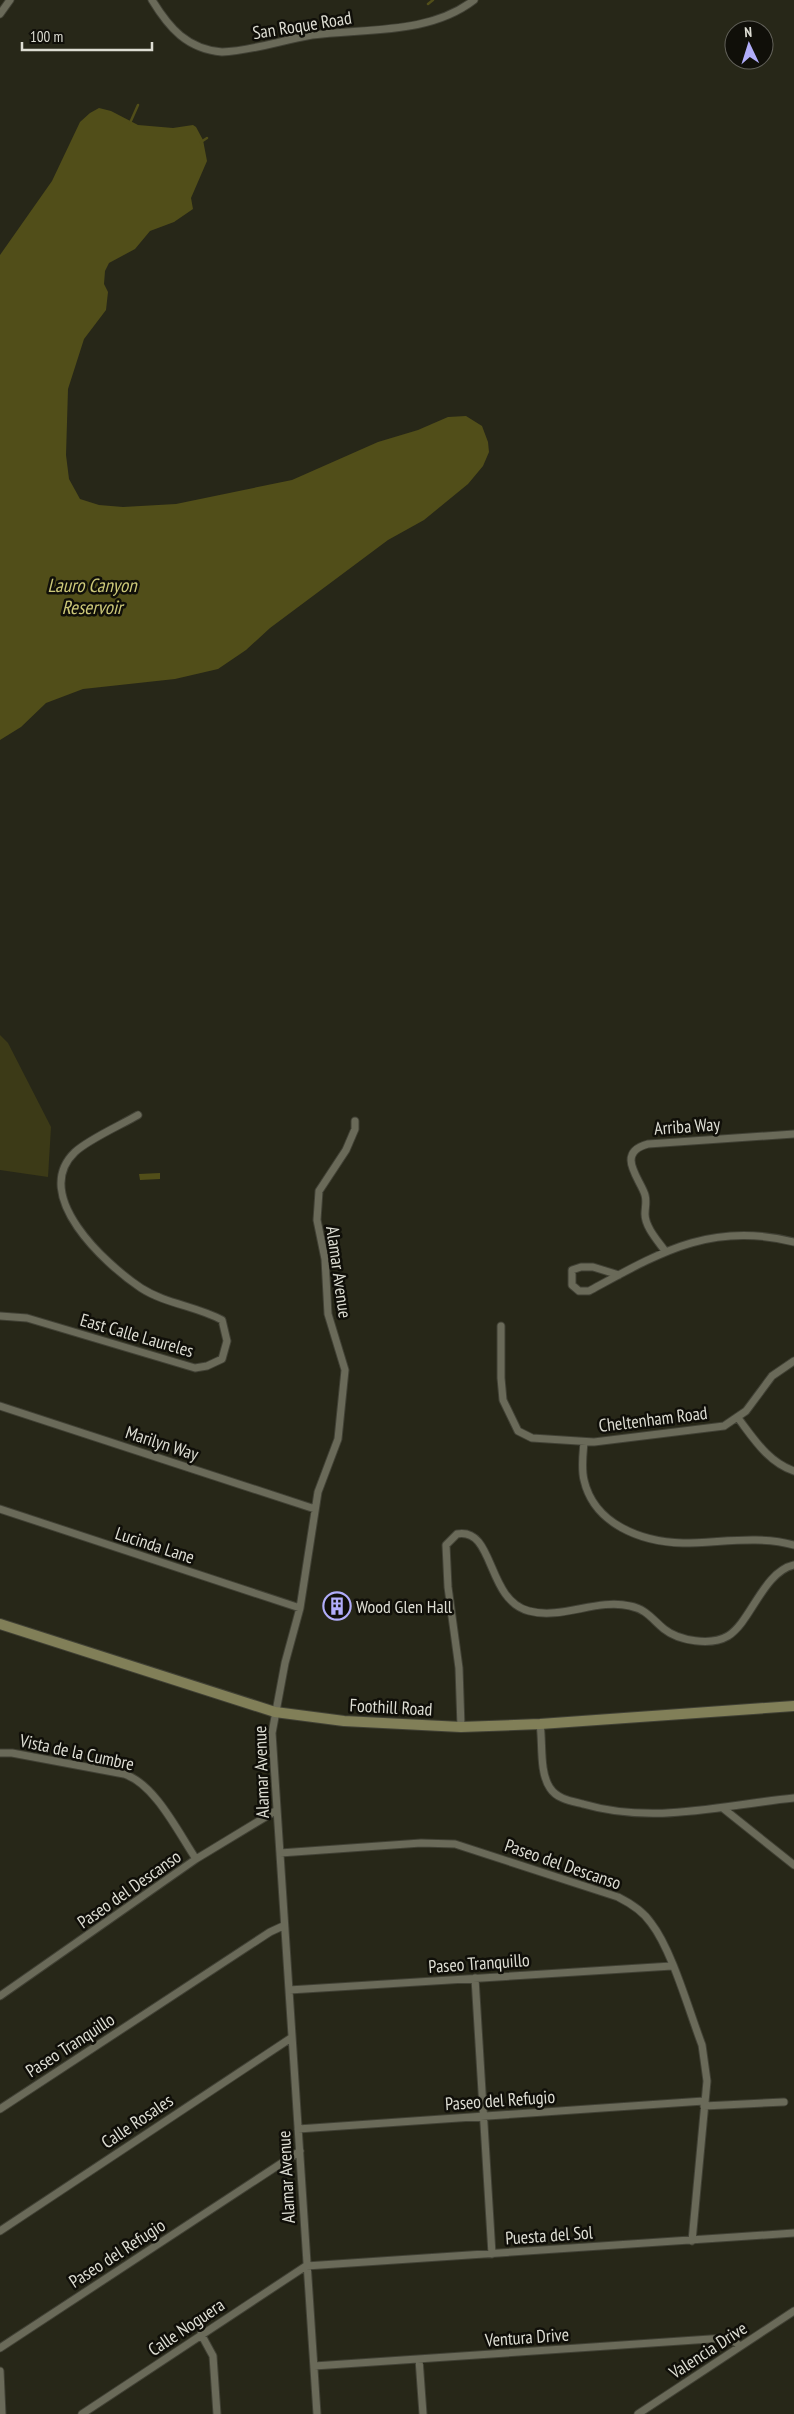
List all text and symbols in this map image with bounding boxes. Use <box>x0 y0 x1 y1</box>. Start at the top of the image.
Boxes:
street label: San Roque Road <box>251 6 353 44</box>
scale bar <box>22 20 152 52</box>
north arrow <box>724 20 774 70</box>
text: N <box>744 23 752 41</box>
text: 100 m <box>30 27 63 46</box>
water label: Lauro Canyon Reservoir <box>48 573 138 619</box>
street label: Arriba Way <box>653 1112 721 1140</box>
street label: Alamar Avenue <box>321 1225 357 1319</box>
street label: East Calle Laureles <box>78 1308 196 1362</box>
street label: Cheltenham Road <box>597 1401 709 1437</box>
street label: Marilyn Way <box>123 1420 202 1466</box>
street label: Lucinda Lane <box>113 1521 197 1569</box>
building icon: Wood Glen Hall <box>322 1591 352 1621</box>
place label: Wood Glen Hall <box>356 1595 453 1618</box>
street label: Foothill Road <box>349 1693 433 1721</box>
street label: Alamar Avenue <box>248 1725 274 1819</box>
street label: Vista de la Cumbre <box>17 1728 136 1775</box>
street label: Paseo del Descanso <box>502 1833 624 1895</box>
street label: Paseo del Descanso <box>73 1845 185 1933</box>
street label: Paseo Tranquillo <box>428 1948 531 1978</box>
street label: Paseo Tranquillo <box>21 2008 119 2082</box>
street label: Paseo del Refugio <box>444 2085 556 2115</box>
street label: Calle Rosales <box>97 2089 177 2153</box>
street label: Alamar Avenue <box>272 2130 300 2224</box>
street label: Paseo del Refugio <box>64 2213 170 2293</box>
street label: Puesta del Sol <box>504 2220 594 2250</box>
street label: Calle Noguera <box>143 2293 229 2361</box>
street label: Valencia Drive <box>664 2316 751 2384</box>
street label: Ventura Drive <box>483 2323 570 2351</box>

